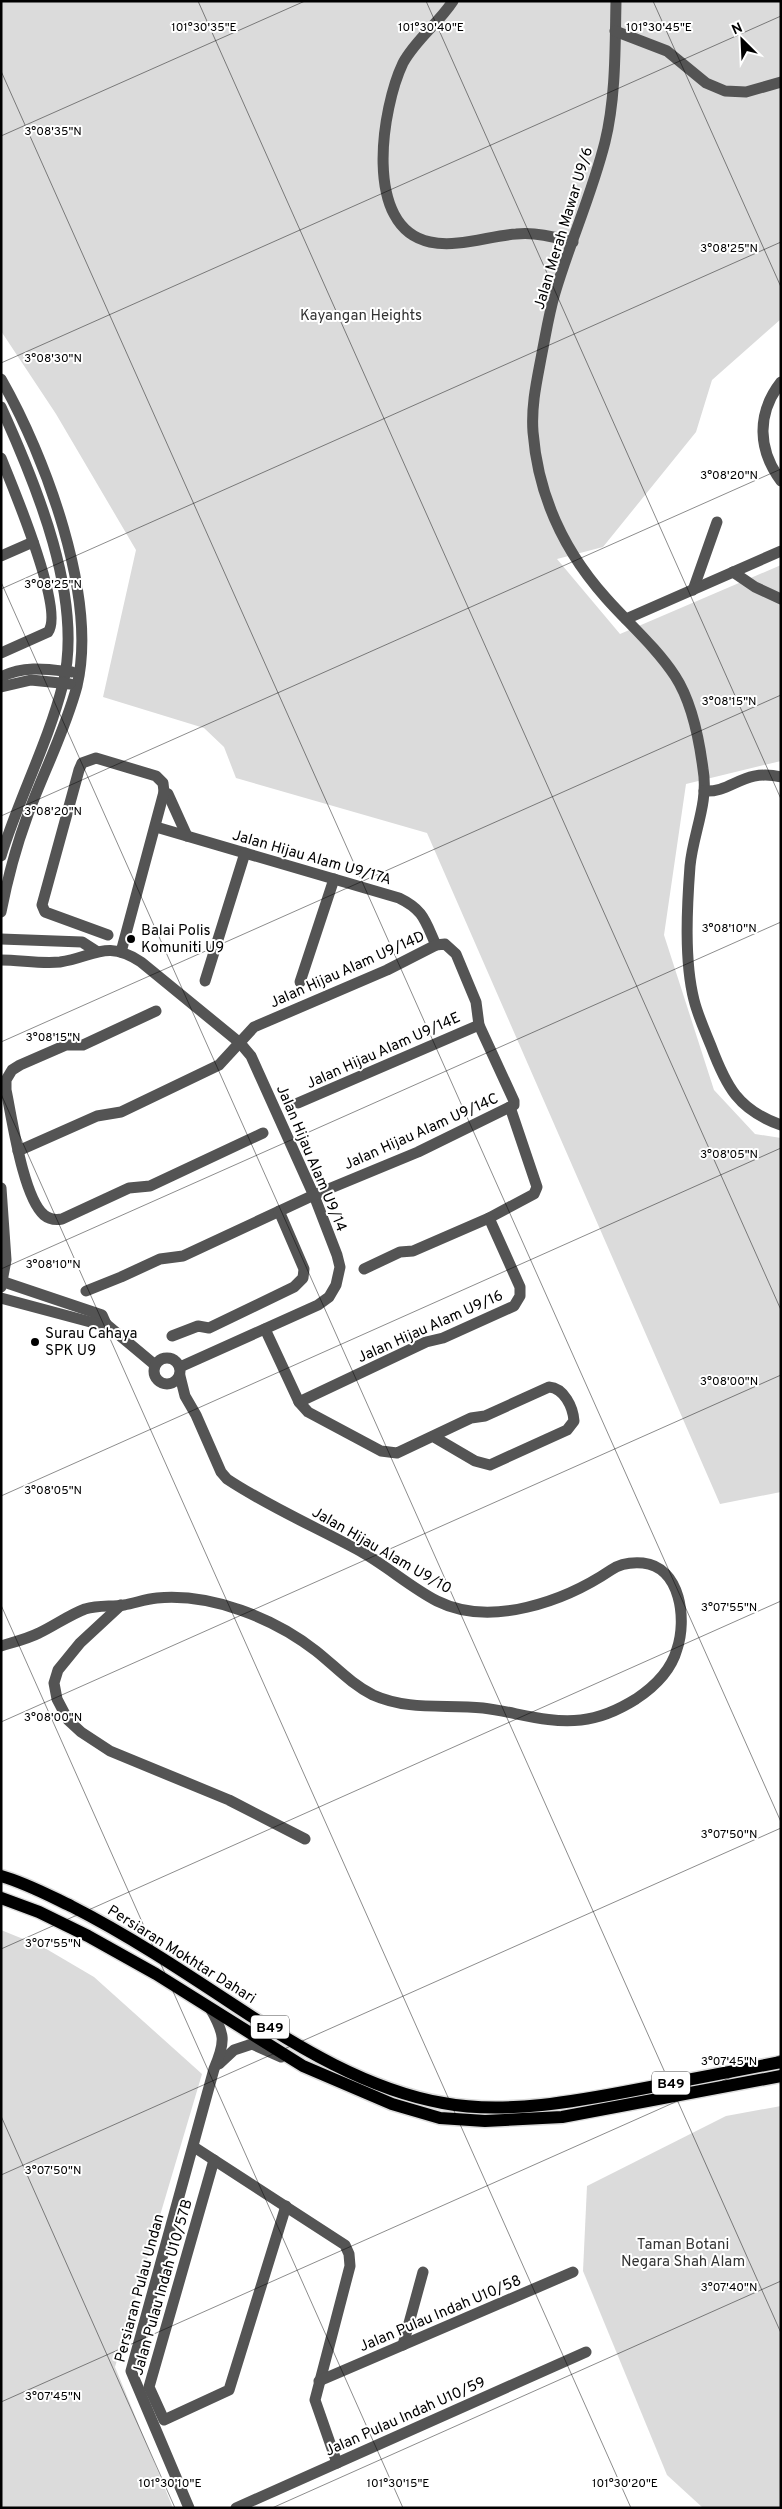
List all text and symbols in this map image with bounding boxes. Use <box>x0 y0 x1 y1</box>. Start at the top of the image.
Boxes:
north arrow <box>717 15 767 65</box>
text: 101°30'35"E <box>171 20 237 36</box>
text: 101°30'40"E <box>398 20 464 36</box>
text: 101°30'45"E <box>626 20 692 36</box>
text: N <box>729 20 745 39</box>
text: 3°08'35"N <box>24 124 82 140</box>
street label: Jalan Merah Mawar U9/6 <box>531 145 598 312</box>
text: 3°08'25"N <box>700 241 758 257</box>
park label: Kayangan Heights <box>300 307 422 326</box>
text: 3°08'30"N <box>24 351 82 367</box>
text: 3°08'20"N <box>700 468 758 484</box>
text: 3°08'25"N <box>24 577 82 593</box>
text: 3°08'15"N <box>702 694 757 710</box>
text: 3°08'20"N <box>24 804 82 820</box>
street label: Jalan Hijau Alam U9/17A <box>230 827 393 890</box>
text: 3°08'10"N <box>701 921 757 937</box>
place label: Balai Polis Komuniti U9 <box>141 922 224 958</box>
street label: Jalan Hijau Alam U9/14D <box>267 928 428 1013</box>
marker: Balai Polis Komuniti U9 <box>125 933 137 945</box>
street label: Jalan Hijau Alam U9/14E <box>304 1009 464 1094</box>
text: 3°08'15"N <box>26 1030 81 1046</box>
street label: Jalan Hijau Alam U9/14 <box>271 1082 350 1235</box>
street label: Jalan Hijau Alam U9/14C <box>341 1090 502 1175</box>
text: 3°08'05"N <box>700 1147 758 1163</box>
text: 3°08'10"N <box>25 1257 81 1273</box>
street label: Jalan Hijau Alam U9/16 <box>355 1287 506 1368</box>
place label: Surau Cahaya SPK U9 <box>45 1325 137 1361</box>
marker: Surau Cahaya SPK U9 <box>29 1336 41 1348</box>
text: 3°08'00"N <box>700 1374 758 1390</box>
text: 3°08'05"N <box>24 1483 82 1499</box>
street label: Jalan Hijau Alam U9/10 <box>308 1504 455 1599</box>
text: 3°07'55"N <box>701 1600 757 1616</box>
text: 3°08'00"N <box>24 1710 82 1726</box>
text: 3°07'50"N <box>701 1827 757 1843</box>
street label: Persiaran Mokhtar Dahari <box>103 1902 259 2009</box>
text: 3°07'55"N <box>25 1936 81 1952</box>
road number: B49 <box>251 2015 289 2038</box>
text: 3°07'45"N <box>701 2054 757 2070</box>
road number: B49 <box>652 2072 690 2094</box>
text: 3°07'50"N <box>25 2163 81 2179</box>
street label: Jalan Pulau Indah U10/57B <box>129 2197 198 2378</box>
street label: Persiaran Pulau Undan <box>111 2212 169 2365</box>
park label: Taman Botani Negara Shah Alam <box>621 2236 745 2272</box>
street label: Jalan Pulau Indah U10/58 <box>357 2272 524 2357</box>
text: 3°07'40"N <box>701 2280 757 2296</box>
street label: Jalan Pulau Indah U10/59 <box>322 2373 489 2461</box>
text: 3°07'45"N <box>25 2389 81 2405</box>
text: 101°30'10"E <box>138 2476 202 2492</box>
text: 101°30'15"E <box>367 2476 429 2492</box>
text: 101°30'20"E <box>592 2476 658 2492</box>

